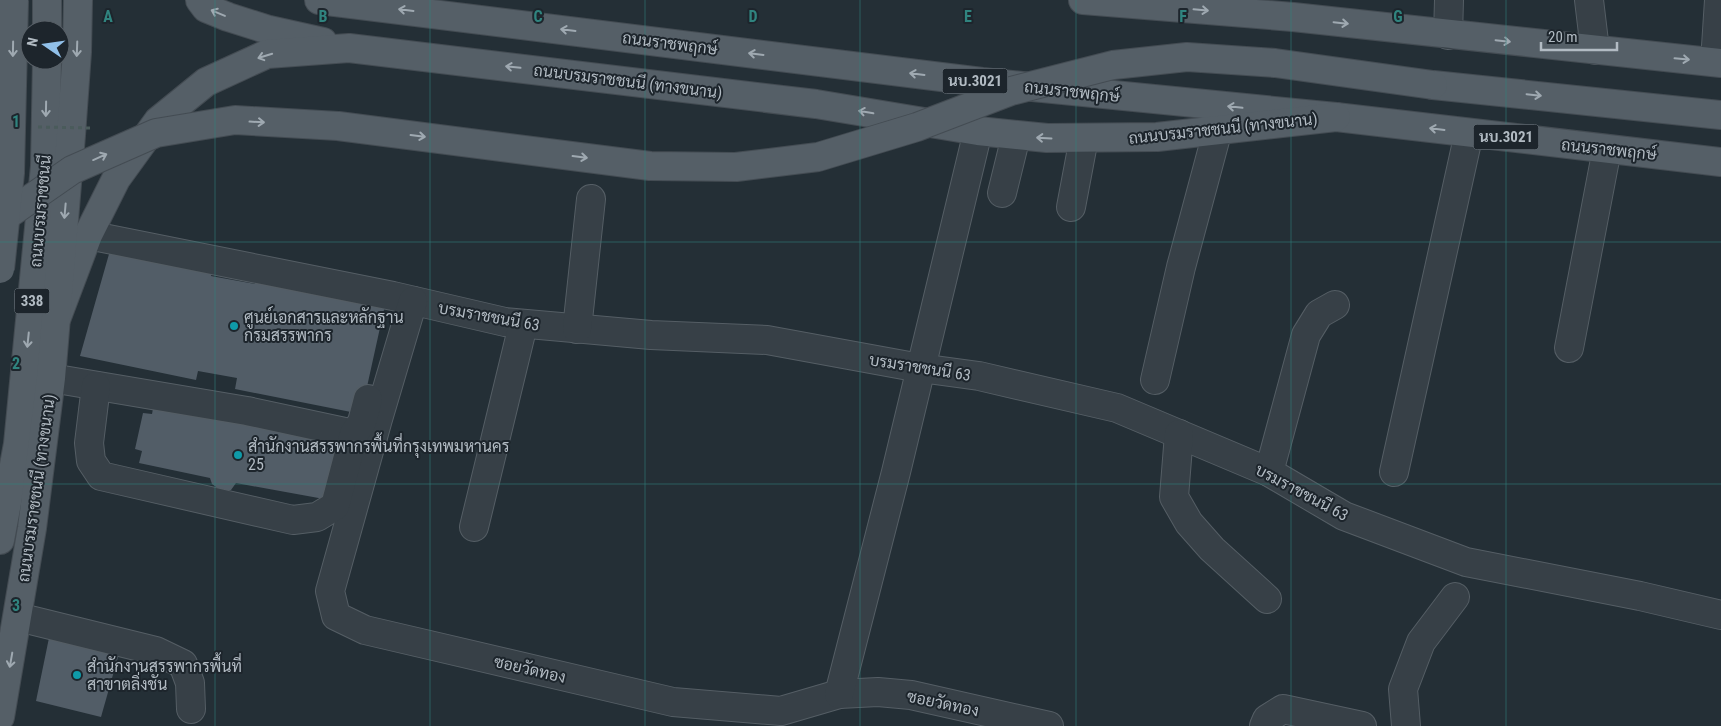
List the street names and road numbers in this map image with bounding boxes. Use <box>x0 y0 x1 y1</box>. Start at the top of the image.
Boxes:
street label: ถนนราชพฤกษ์ <box>621 25 719 59</box>
street label: ถนนบรมราชชนนี (ทางขนาน) <box>533 59 724 102</box>
road number: นบ.3021 <box>942 68 1008 94</box>
street label: ถนนราชพฤกษ์ <box>1023 74 1121 106</box>
street label: ถนนบรมราชชนนี (ทางขนาน) <box>1127 107 1318 148</box>
road number: นบ.3021 <box>1474 124 1538 150</box>
street label: ถนนราชพฤกษ์ <box>1560 132 1658 164</box>
street label: ถนนบรมราชชนนี <box>24 154 55 268</box>
road number: 338 <box>15 288 50 314</box>
street label: บรมราชชนนี 63 <box>437 296 541 335</box>
street label: บรมราชชนนี 63 <box>868 348 972 385</box>
street label: ถนนบรมราชชนนี (ทางขนาน) <box>12 392 59 583</box>
street label: บรมราชชนนี 63 <box>1252 458 1352 525</box>
street label: ซอยวัดทอง <box>492 651 568 687</box>
street label: ซอยวัดทอง <box>905 686 981 720</box>

